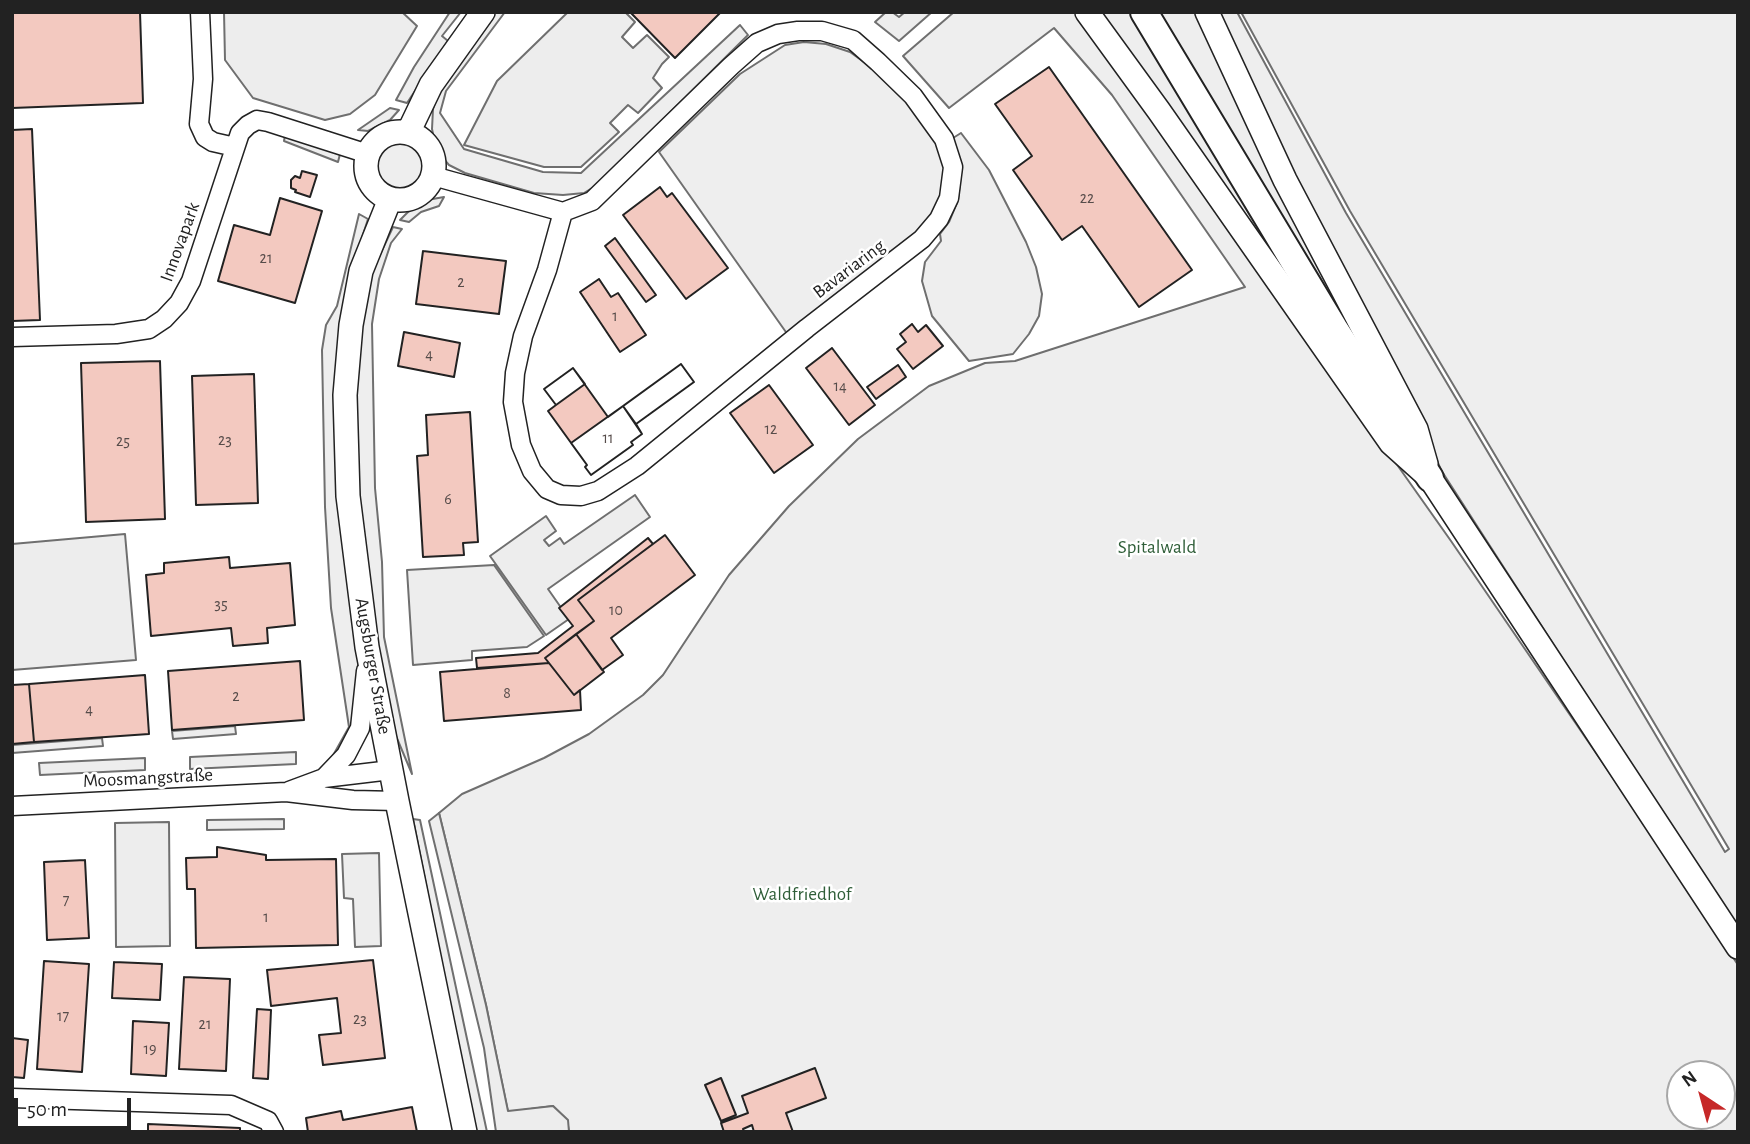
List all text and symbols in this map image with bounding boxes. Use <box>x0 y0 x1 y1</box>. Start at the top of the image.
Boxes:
house number: 22 <box>1080 188 1094 208</box>
street label: Innovapark <box>155 199 205 285</box>
street label: Bavariaring <box>809 235 889 303</box>
house number: 21 <box>260 248 272 268</box>
house number: 2 <box>457 272 465 292</box>
house number: 1 <box>612 306 618 326</box>
house number: 4 <box>425 344 433 364</box>
house number: 14 <box>833 376 847 396</box>
house number: 12 <box>765 419 777 439</box>
house number: 11 <box>602 428 614 448</box>
house number: 23 <box>218 430 232 450</box>
house number: 25 <box>116 431 130 451</box>
house number: 6 <box>444 489 452 509</box>
park label: Spitalwald <box>1118 536 1196 558</box>
house number: 35 <box>214 594 228 614</box>
street label: Augsburger Straße <box>350 596 396 736</box>
house number: 10 <box>609 600 623 620</box>
house number: 8 <box>503 683 511 703</box>
house number: 2 <box>232 686 240 706</box>
house number: 4 <box>85 699 93 719</box>
street label: Moosmangstraße <box>82 763 214 793</box>
park label: Waldfriedhof <box>753 883 851 905</box>
house number: 7 <box>63 890 69 910</box>
house number: 1 <box>263 907 269 927</box>
house number: 17 <box>57 1006 69 1026</box>
house number: 23 <box>353 1009 367 1029</box>
house number: 21 <box>199 1014 211 1034</box>
house number: 19 <box>143 1039 157 1059</box>
north arrow <box>1666 1060 1736 1130</box>
text: N <box>1679 1068 1700 1091</box>
scale bar <box>18 1084 135 1128</box>
text: 50 m <box>27 1099 67 1120</box>

